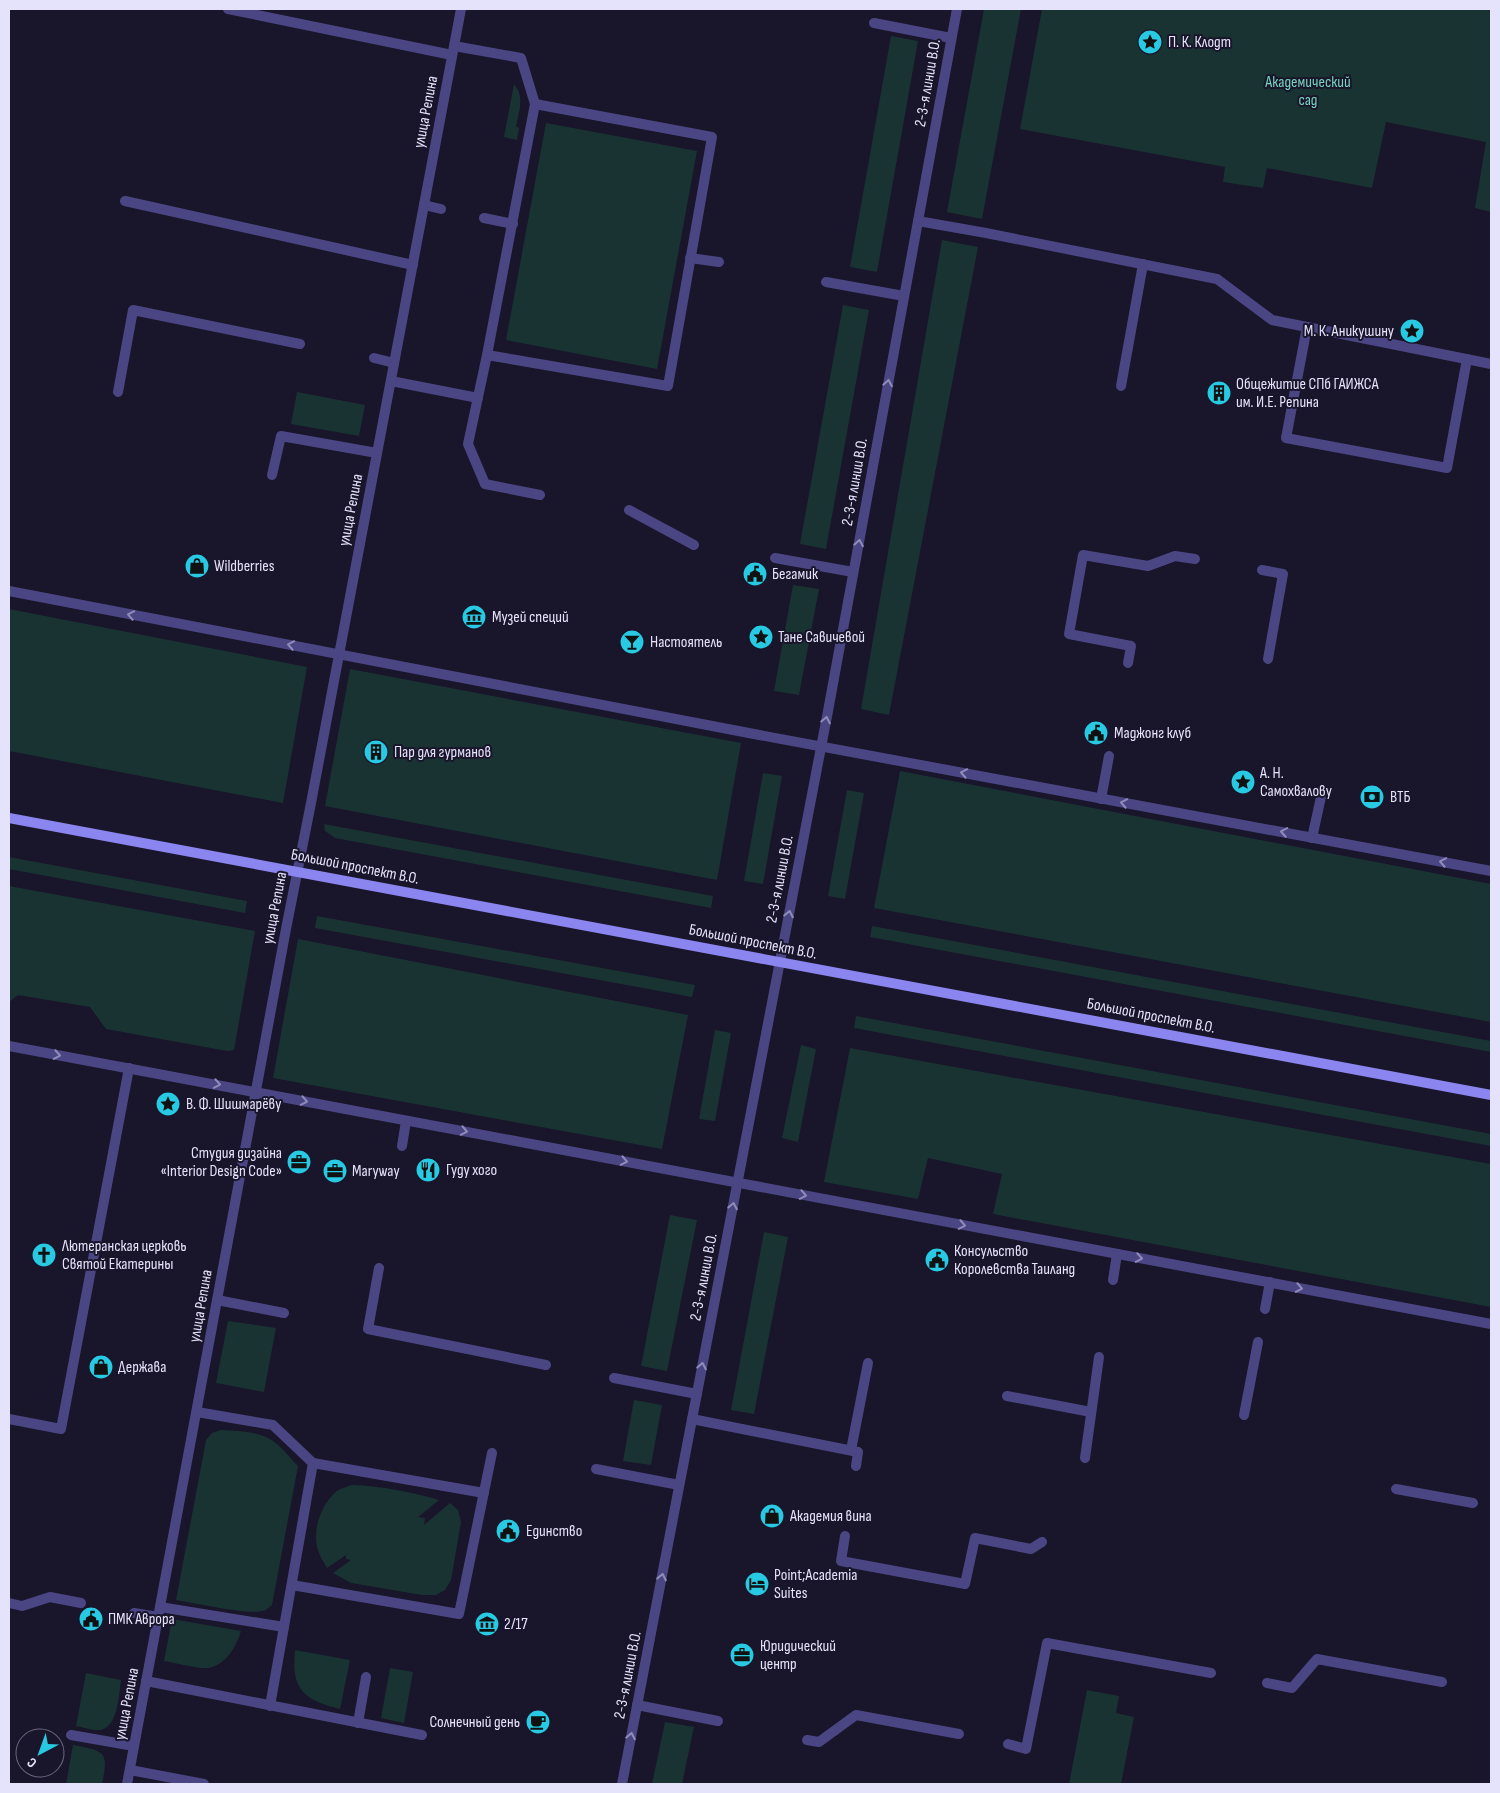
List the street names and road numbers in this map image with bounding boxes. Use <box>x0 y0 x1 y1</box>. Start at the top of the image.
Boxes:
street label: 2-3-я линии В.О. <box>911 38 945 128</box>
street label: улица Репина <box>410 74 442 150</box>
street label: 2-3-я линии В.О. <box>838 437 872 527</box>
street label: улица Репина <box>335 472 367 548</box>
street label: 2-3-я линии В.О. <box>762 834 798 924</box>
street label: Большой проспект В.О. <box>289 845 421 889</box>
street label: улица Репина <box>259 870 291 946</box>
street label: Большой проспект В.О. <box>687 920 819 964</box>
street label: Большой проспект В.О. <box>1085 994 1217 1038</box>
street label: 2-3-я линии В.О. <box>686 1232 722 1322</box>
street label: улица Репина <box>185 1268 217 1344</box>
street label: 2-3-я линии В.О. <box>610 1630 646 1720</box>
street label: улица Репина <box>111 1666 143 1742</box>

